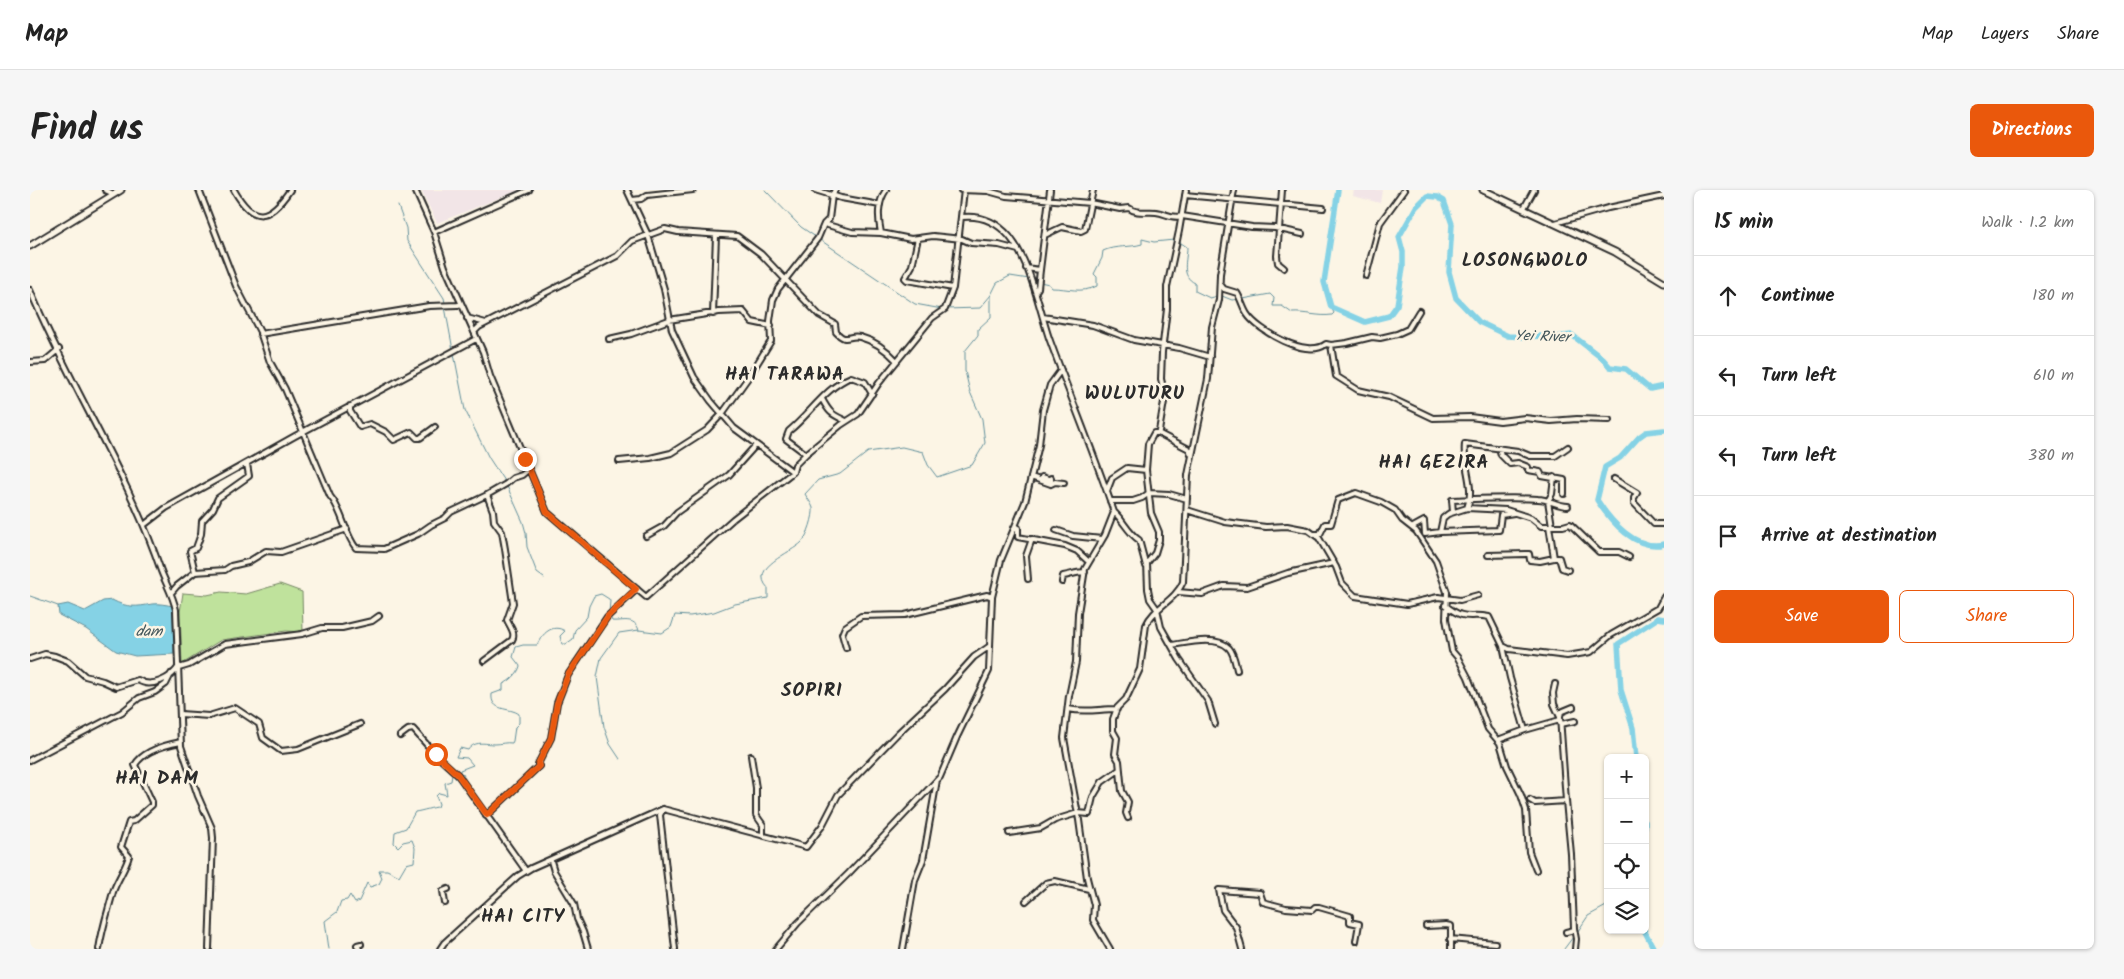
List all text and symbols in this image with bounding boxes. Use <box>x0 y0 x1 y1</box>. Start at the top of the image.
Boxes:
text: Map <box>25 15 68 54</box>
text: Map <box>1922 20 1953 49</box>
text: Layers <box>1981 20 2029 49</box>
text: Share <box>2057 20 2099 49</box>
text: Find us <box>30 102 143 158</box>
button: Directions <box>1970 104 2094 157</box>
text: 15 min <box>1714 206 1773 239</box>
text: Walk · 1.2 km <box>1981 210 2074 235</box>
district label: LOSONGWOLO <box>1462 246 1588 276</box>
text: Continue <box>1761 281 1834 311</box>
icon: ahead <box>1714 282 1742 310</box>
text: 180 m <box>2032 283 2074 308</box>
water label: Yei River <box>1514 324 1573 350</box>
district label: HAI TARAWA <box>725 360 845 390</box>
text: Turn left <box>1761 361 1836 391</box>
icon: left <box>1714 362 1742 390</box>
text: 610 m <box>2033 363 2074 388</box>
district label: WULUTURU <box>1085 379 1185 409</box>
text: Turn left <box>1761 441 1836 471</box>
icon: left <box>1714 442 1742 470</box>
text: 380 m <box>2028 443 2074 468</box>
route end <box>514 448 537 471</box>
district label: HAI GEZIRA <box>1379 448 1489 478</box>
text: Arrive at destination <box>1761 521 1937 551</box>
icon: arrive <box>1714 522 1742 550</box>
button: Save <box>1714 590 1889 643</box>
button: Share <box>1899 590 2074 643</box>
water label: dam <box>136 620 163 644</box>
district label: SOPIRI <box>781 676 843 706</box>
route start <box>425 743 448 766</box>
map controls <box>1604 754 1649 934</box>
button: + <box>1604 754 1649 799</box>
district label: HAI DAM <box>115 764 199 794</box>
button: − <box>1604 799 1649 844</box>
button: locate <box>1604 844 1649 889</box>
button: layers <box>1604 889 1649 934</box>
district label: HAI CITY <box>481 902 565 932</box>

